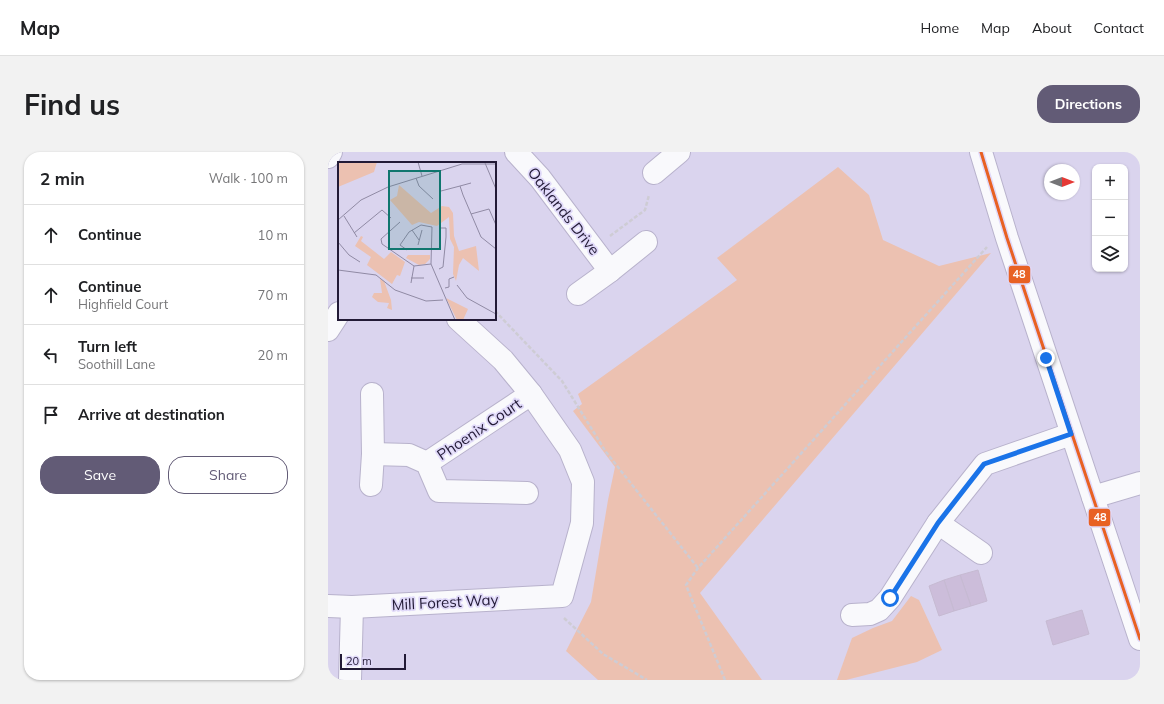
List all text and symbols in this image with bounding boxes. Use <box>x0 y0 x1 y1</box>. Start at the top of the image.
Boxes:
text: Map <box>20 16 60 40</box>
text: Home <box>920 19 959 37</box>
text: Map <box>981 19 1010 37</box>
text: About <box>1032 19 1072 37</box>
text: Contact <box>1094 19 1144 37</box>
button: Directions <box>1037 85 1140 123</box>
text: Find us <box>24 87 120 122</box>
inset map <box>338 162 496 320</box>
street label: Oaklands Drive <box>524 163 604 259</box>
north arrow <box>1044 164 1080 200</box>
map controls <box>1092 164 1128 272</box>
button: + <box>1092 164 1128 200</box>
text: 2 min <box>40 168 85 189</box>
text: Walk · 100 m <box>209 170 288 186</box>
button: − <box>1092 200 1128 236</box>
icon: ahead <box>40 224 62 246</box>
text: Continue <box>78 225 141 244</box>
text: 10 m <box>258 227 288 243</box>
button: layers <box>1092 236 1128 272</box>
line badge: 48 <box>1008 265 1031 284</box>
text: 48 <box>1012 267 1026 281</box>
text: Continue <box>78 277 141 296</box>
icon: ahead <box>40 284 62 306</box>
text: 70 m <box>258 287 288 303</box>
text: Highfield Court <box>78 296 168 312</box>
text: Turn left <box>78 337 137 356</box>
icon: left <box>40 344 62 366</box>
text: 20 m <box>258 347 288 363</box>
route end <box>1037 349 1055 367</box>
text: Soothill Lane <box>78 356 155 372</box>
street label: Phoenix Court <box>433 394 525 464</box>
icon: arrive <box>40 404 62 426</box>
text: Arrive at destination <box>78 405 225 424</box>
button: Save <box>40 456 160 494</box>
button: Share <box>168 456 288 494</box>
line badge: 48 <box>1088 508 1111 527</box>
text: 48 <box>1093 510 1107 524</box>
route start <box>881 589 899 607</box>
street label: Mill Forest Way <box>391 590 499 614</box>
scale bar <box>340 652 406 671</box>
text: 20 m <box>346 654 372 668</box>

